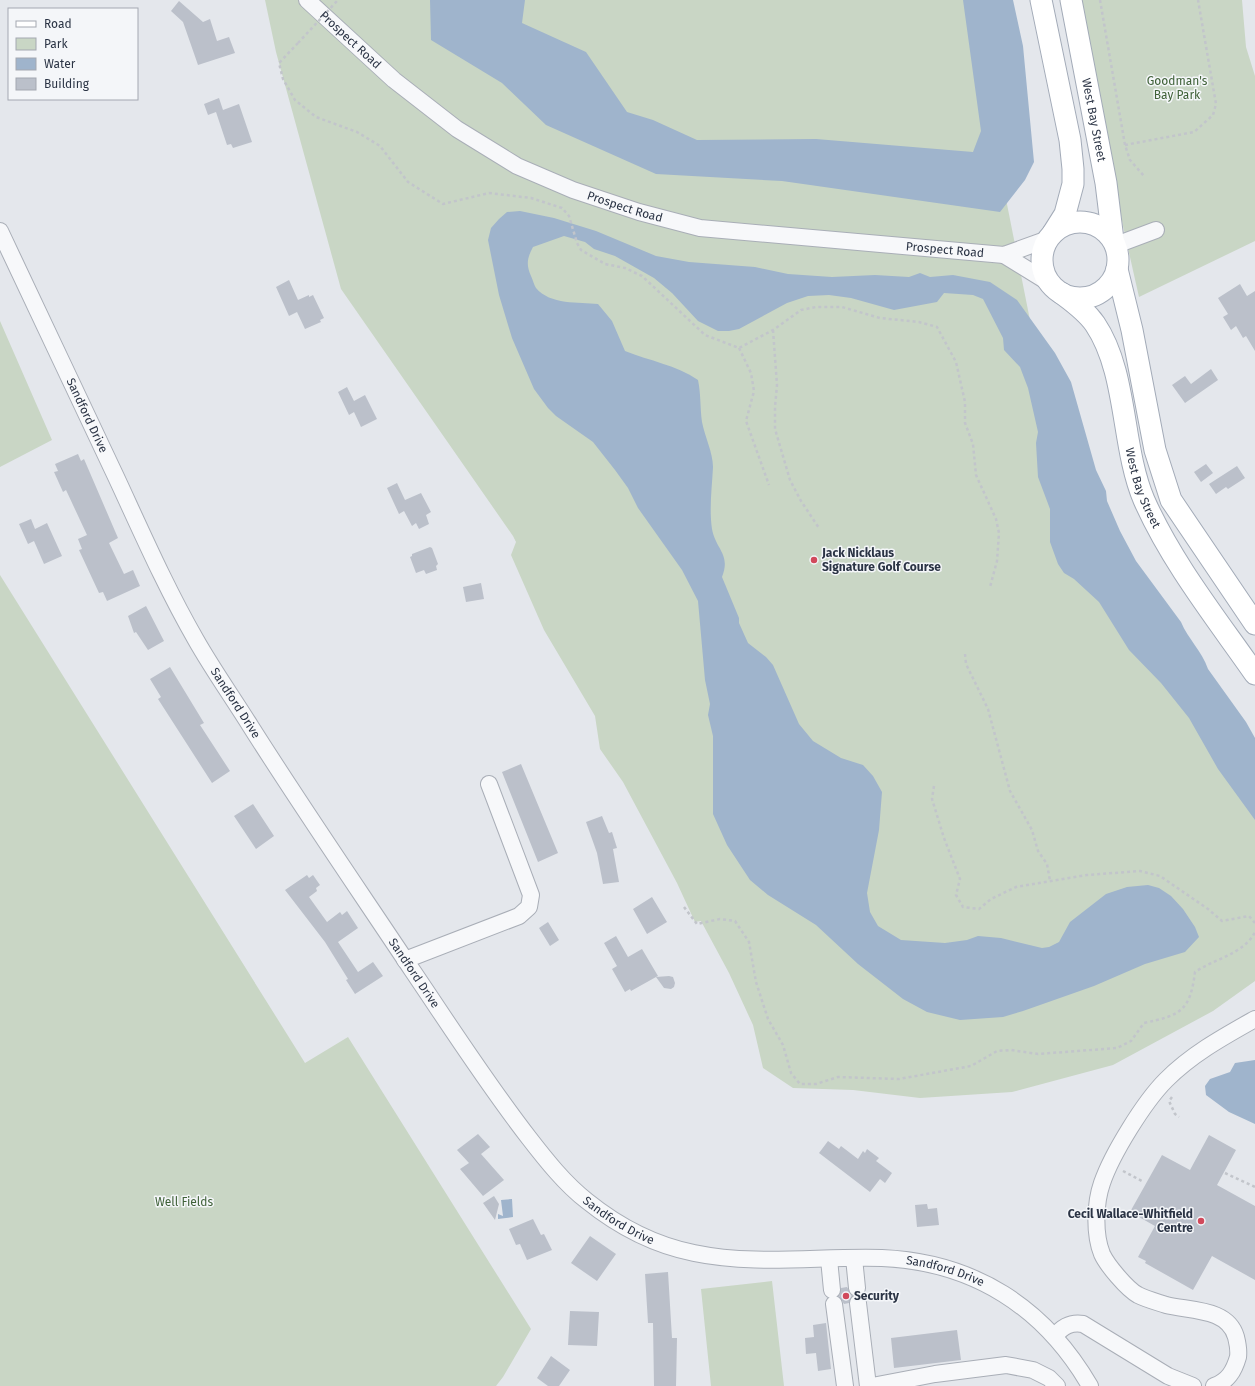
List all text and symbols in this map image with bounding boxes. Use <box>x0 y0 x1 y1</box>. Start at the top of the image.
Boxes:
legend <box>8 8 138 100</box>
street label: Prospect Road <box>317 8 384 72</box>
text: Road <box>44 17 72 31</box>
text: Park <box>44 37 68 51</box>
text: Water <box>44 57 76 71</box>
park label: Goodman's Bay Park <box>1147 74 1208 102</box>
text: Building <box>44 77 90 91</box>
street label: West Bay Street <box>1079 77 1109 163</box>
street label: Prospect Road <box>585 188 664 225</box>
street label: Prospect Road <box>905 239 985 260</box>
street label: Sandford Drive <box>63 376 111 455</box>
street label: West Bay Street <box>1123 446 1164 531</box>
place label: Jack Nicklaus Signature Golf Course <box>821 546 941 574</box>
marker: Jack Nicklaus Signature Golf Course <box>809 555 819 565</box>
street label: Sandford Drive <box>208 665 263 741</box>
street label: Sandford Drive <box>386 936 443 1011</box>
street label: Sandford Drive <box>580 1194 656 1247</box>
park label: Well Fields <box>155 1195 213 1209</box>
place label: Cecil Wallace-Whitfield Centre <box>1068 1207 1193 1235</box>
marker: Cecil Wallace-Whitfield Centre <box>1196 1216 1206 1226</box>
street label: Sandford Drive <box>905 1253 987 1289</box>
place label: Security <box>854 1289 900 1303</box>
marker: Security <box>841 1291 851 1301</box>

